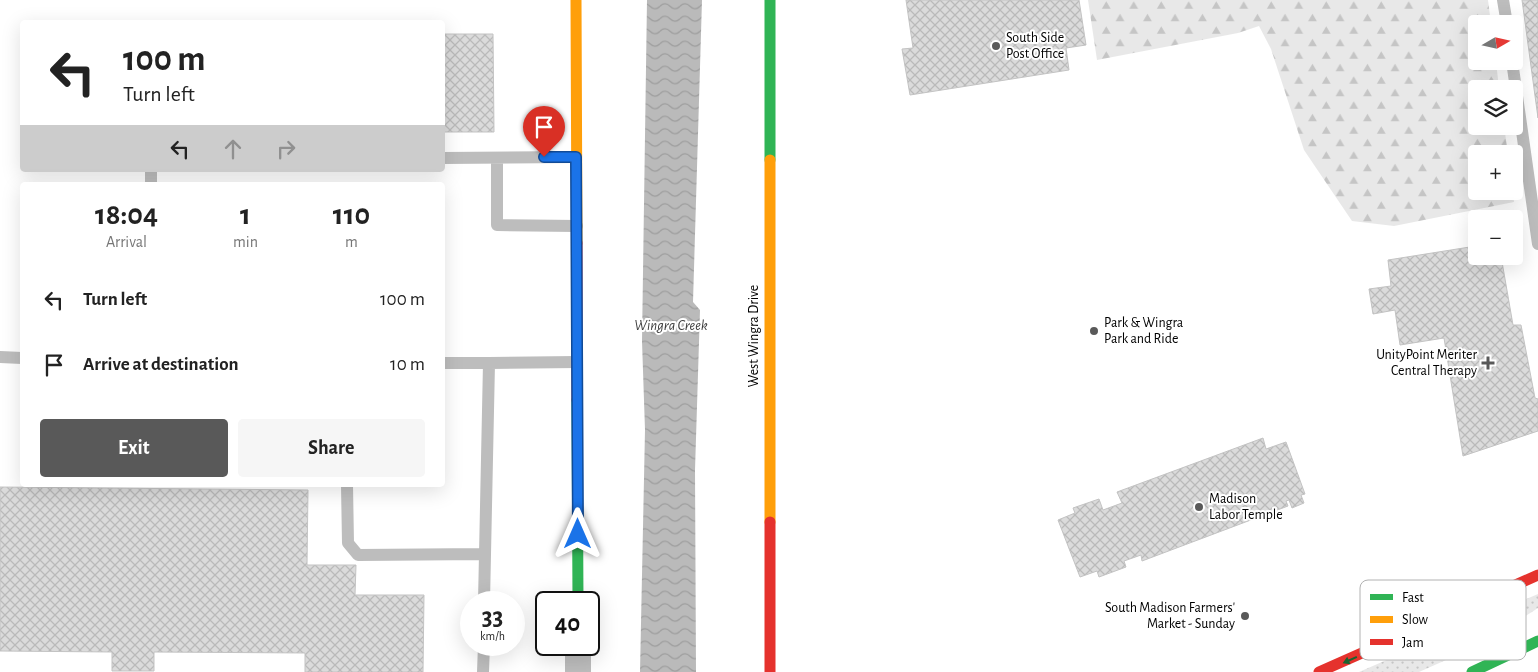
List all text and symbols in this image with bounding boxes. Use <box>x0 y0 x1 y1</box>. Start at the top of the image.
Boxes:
north arrow <box>1468 15 1522 70</box>
map controls <box>1468 15 1523 265</box>
place label: South Side Post Office <box>1006 31 1064 61</box>
icon: left <box>40 40 105 105</box>
marker: South Side Post Office <box>990 40 1002 52</box>
text: 100 m <box>123 42 206 77</box>
button: layers <box>1468 80 1523 135</box>
text: Turn left <box>123 83 195 105</box>
pin <box>523 106 565 157</box>
icon: arrive <box>530 113 558 141</box>
icon: left <box>166 135 194 163</box>
icon: ahead <box>219 135 247 163</box>
icon: right <box>272 135 300 163</box>
button: + <box>1468 145 1523 200</box>
text: 18:04 <box>95 200 158 230</box>
text: 1 <box>240 200 251 230</box>
text: 110 <box>333 200 370 230</box>
button: − <box>1468 210 1523 265</box>
text: Arrival <box>106 234 147 250</box>
text: min <box>233 234 258 250</box>
text: m <box>345 234 358 250</box>
street label: West Wingra Drive <box>747 285 761 387</box>
icon: left <box>40 286 68 314</box>
text: Turn left <box>83 290 147 309</box>
text: 100 m <box>380 290 425 309</box>
place label: Park & Wingra Park and Ride <box>1104 316 1184 346</box>
water label: Wingra Creek <box>634 318 708 333</box>
marker: Park & Wingra Park and Ride <box>1088 325 1100 337</box>
place label: UnityPoint Meriter Central Therapy <box>1376 348 1477 378</box>
icon: arrive <box>40 351 68 379</box>
text: Arrive at destination <box>83 355 239 374</box>
text: 10 m <box>390 355 425 374</box>
marker: UnityPoint Meriter Central Therapy <box>1481 356 1495 370</box>
button: Exit <box>40 419 228 477</box>
button: Share <box>238 419 425 477</box>
place label: Madison Labor Temple <box>1209 492 1283 522</box>
marker: Madison Labor Temple <box>1193 501 1205 513</box>
position arrow <box>551 507 603 559</box>
legend <box>1360 580 1526 660</box>
speed limit sign: 40 <box>535 591 600 656</box>
text: Fast <box>1402 591 1424 605</box>
place label: South Madison Farmers' Market - Sunday <box>1105 601 1235 631</box>
text: 33 <box>482 605 503 630</box>
marker: South Madison Farmers' Market - Sunday <box>1239 610 1251 622</box>
text: Slow <box>1402 613 1429 627</box>
text: km/h <box>480 630 505 642</box>
text: Jam <box>1402 636 1424 650</box>
one-way arrow <box>1343 656 1357 664</box>

